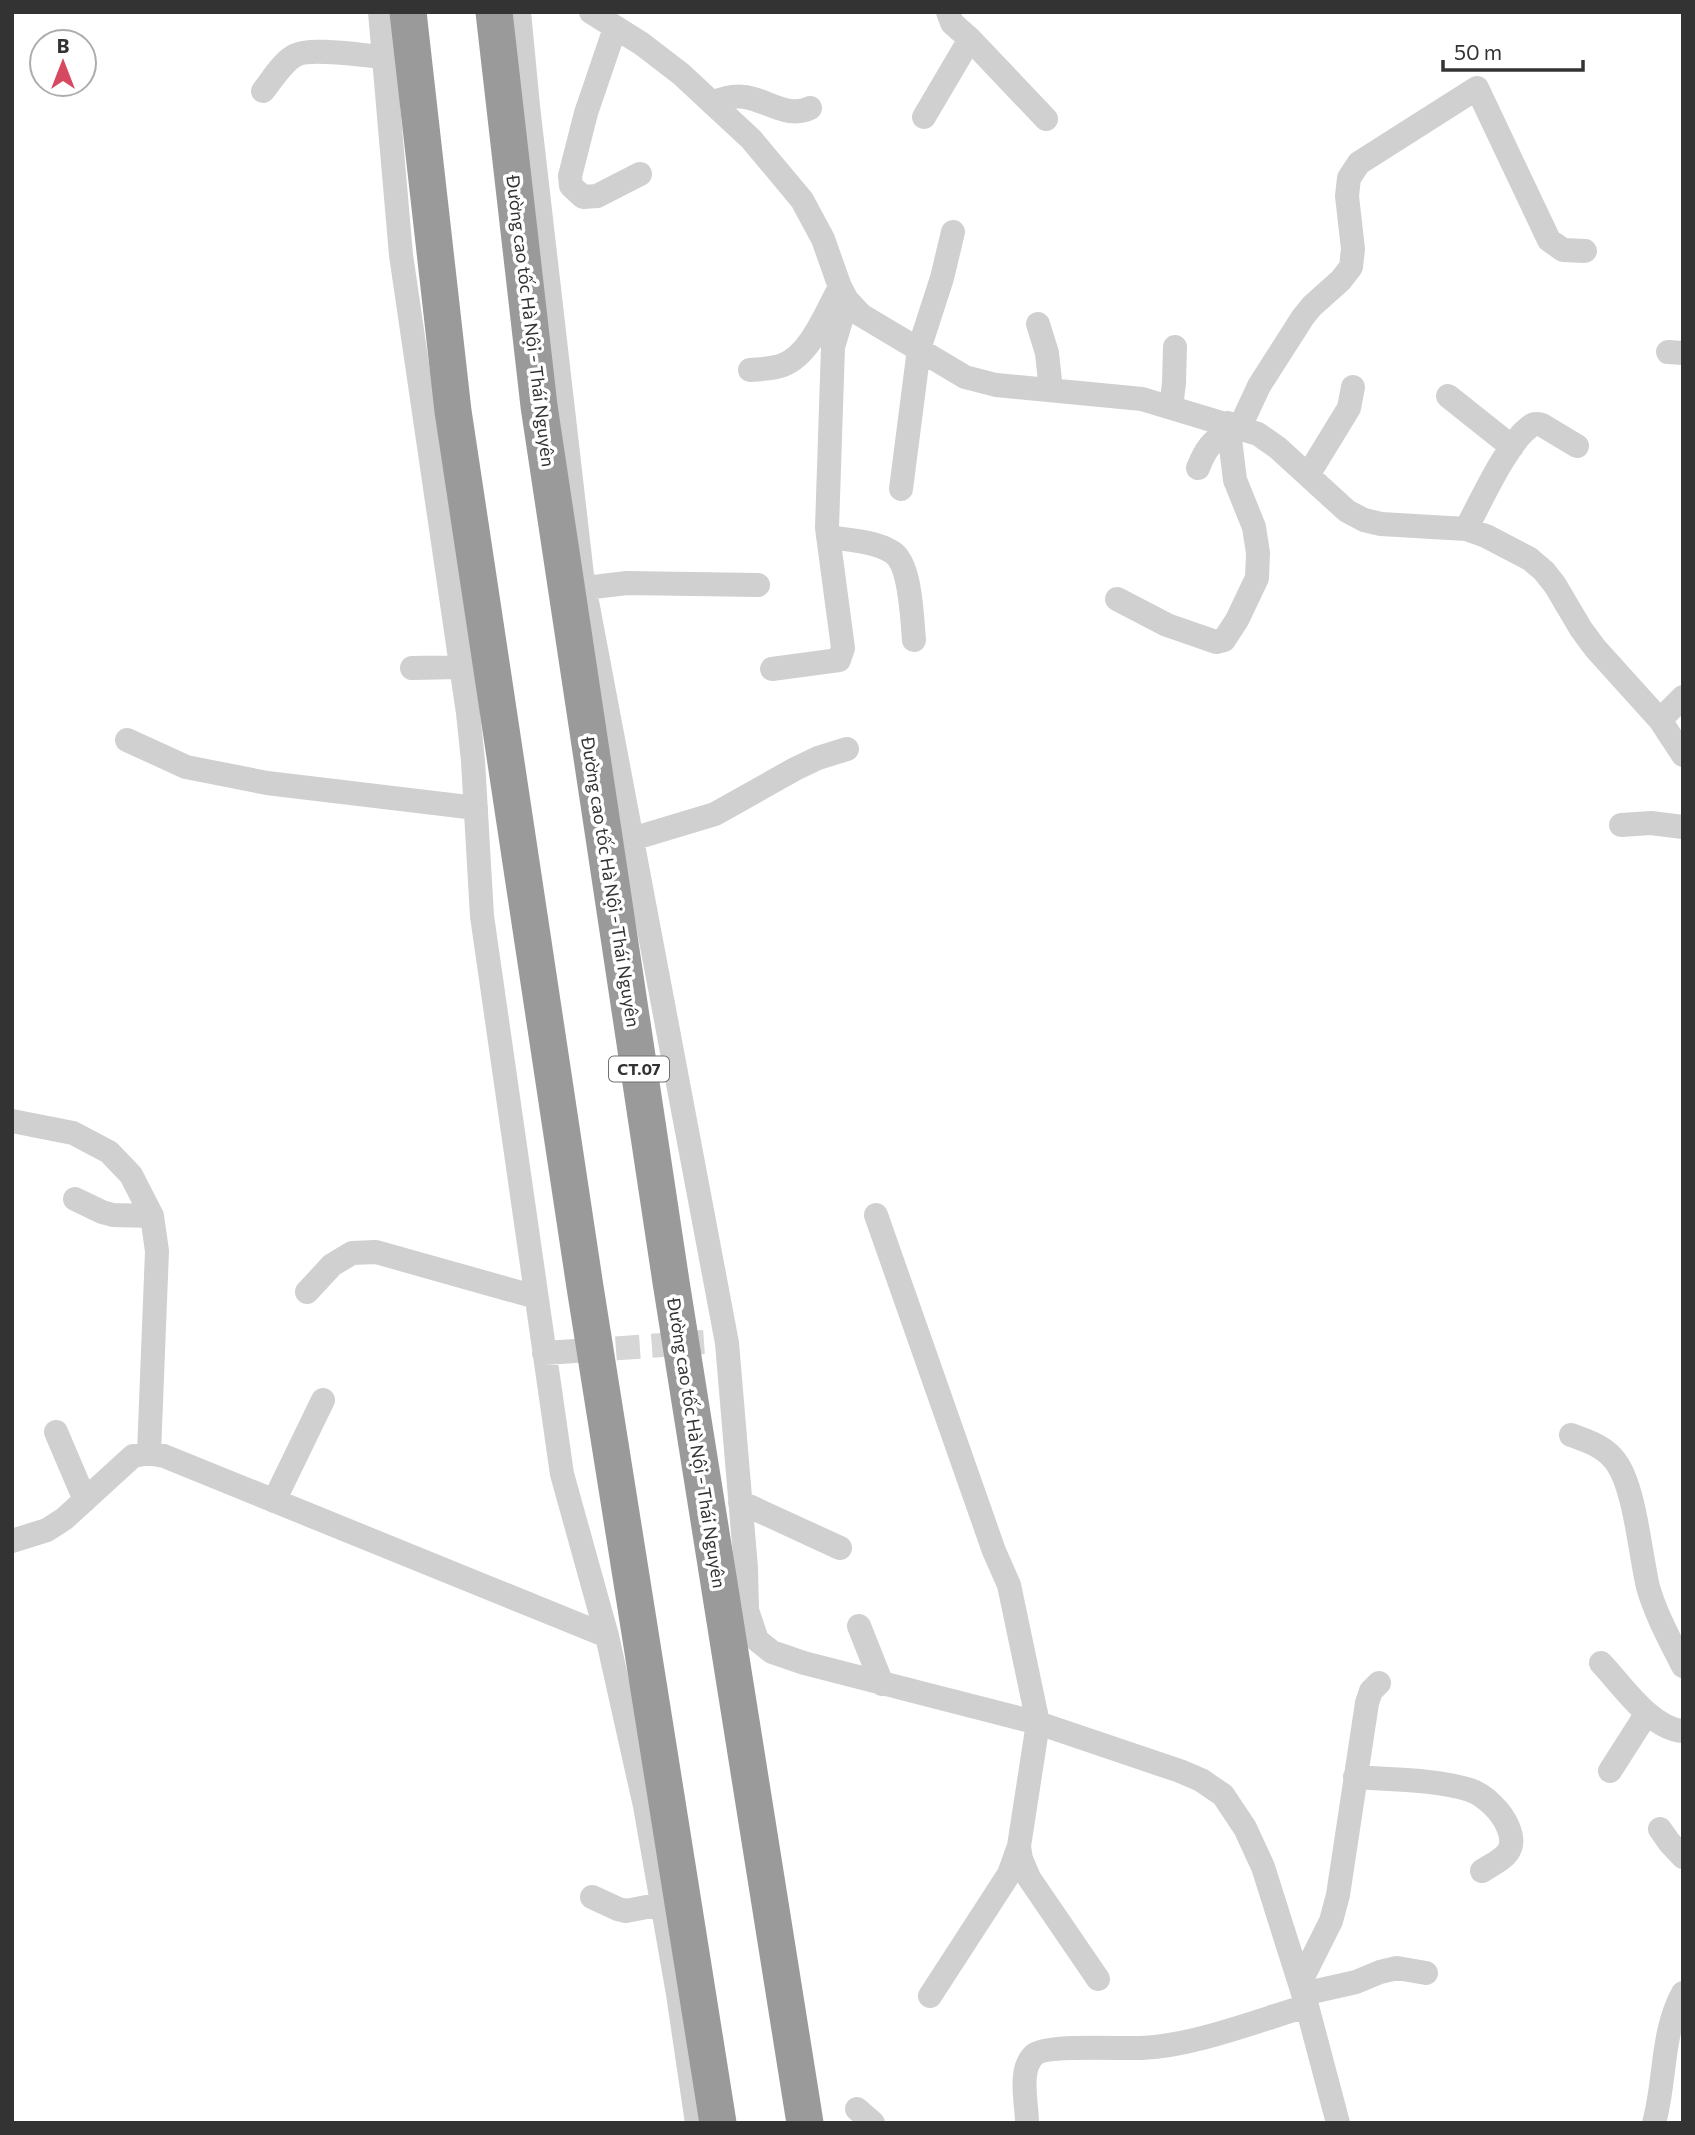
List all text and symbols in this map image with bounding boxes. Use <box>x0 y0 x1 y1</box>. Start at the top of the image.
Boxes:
north arrow <box>28 28 98 98</box>
scale bar <box>1443 28 1583 72</box>
text: B <box>57 34 69 57</box>
text: 50 m <box>1454 39 1502 64</box>
street label: Đường cao tốc Hà Nội - Thái Nguyên <box>502 173 560 468</box>
street label: Đường cao tốc Hà Nội - Thái Nguyên <box>577 734 645 1029</box>
road number: CT.07 <box>609 1056 669 1082</box>
street label: Đường cao tốc Hà Nội - Thái Nguyên <box>663 1295 731 1590</box>

